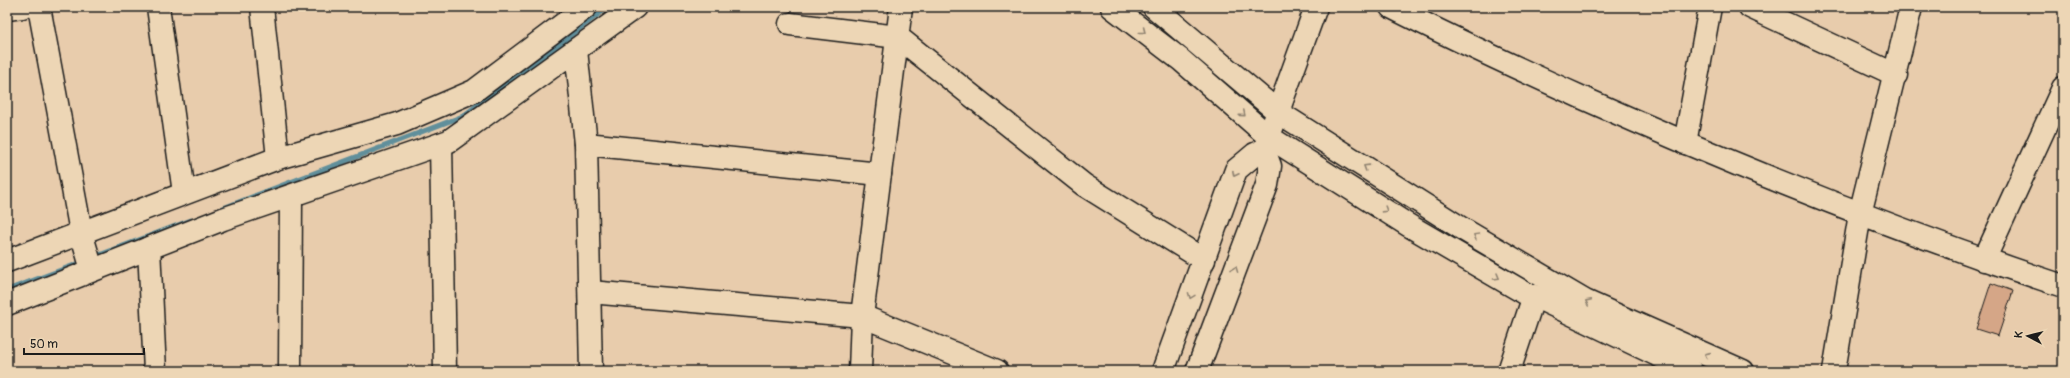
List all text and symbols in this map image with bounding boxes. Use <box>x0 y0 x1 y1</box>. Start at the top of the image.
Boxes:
one-way arrow <box>1139 26 1146 34</box>
one-way arrow <box>1238 110 1245 117</box>
one-way arrow <box>1363 165 1370 172</box>
one-way arrow <box>1232 170 1240 177</box>
one-way arrow <box>1381 205 1388 213</box>
one-way arrow <box>1473 234 1480 241</box>
one-way arrow <box>1231 265 1239 272</box>
one-way arrow <box>1493 272 1500 279</box>
one-way arrow <box>1187 293 1195 300</box>
one-way arrow <box>1585 299 1593 307</box>
north arrow <box>2008 316 2048 356</box>
scale bar <box>24 330 144 356</box>
text: K <box>2012 330 2025 339</box>
text: 50 m <box>30 337 58 352</box>
one-way arrow <box>1704 352 1711 360</box>

